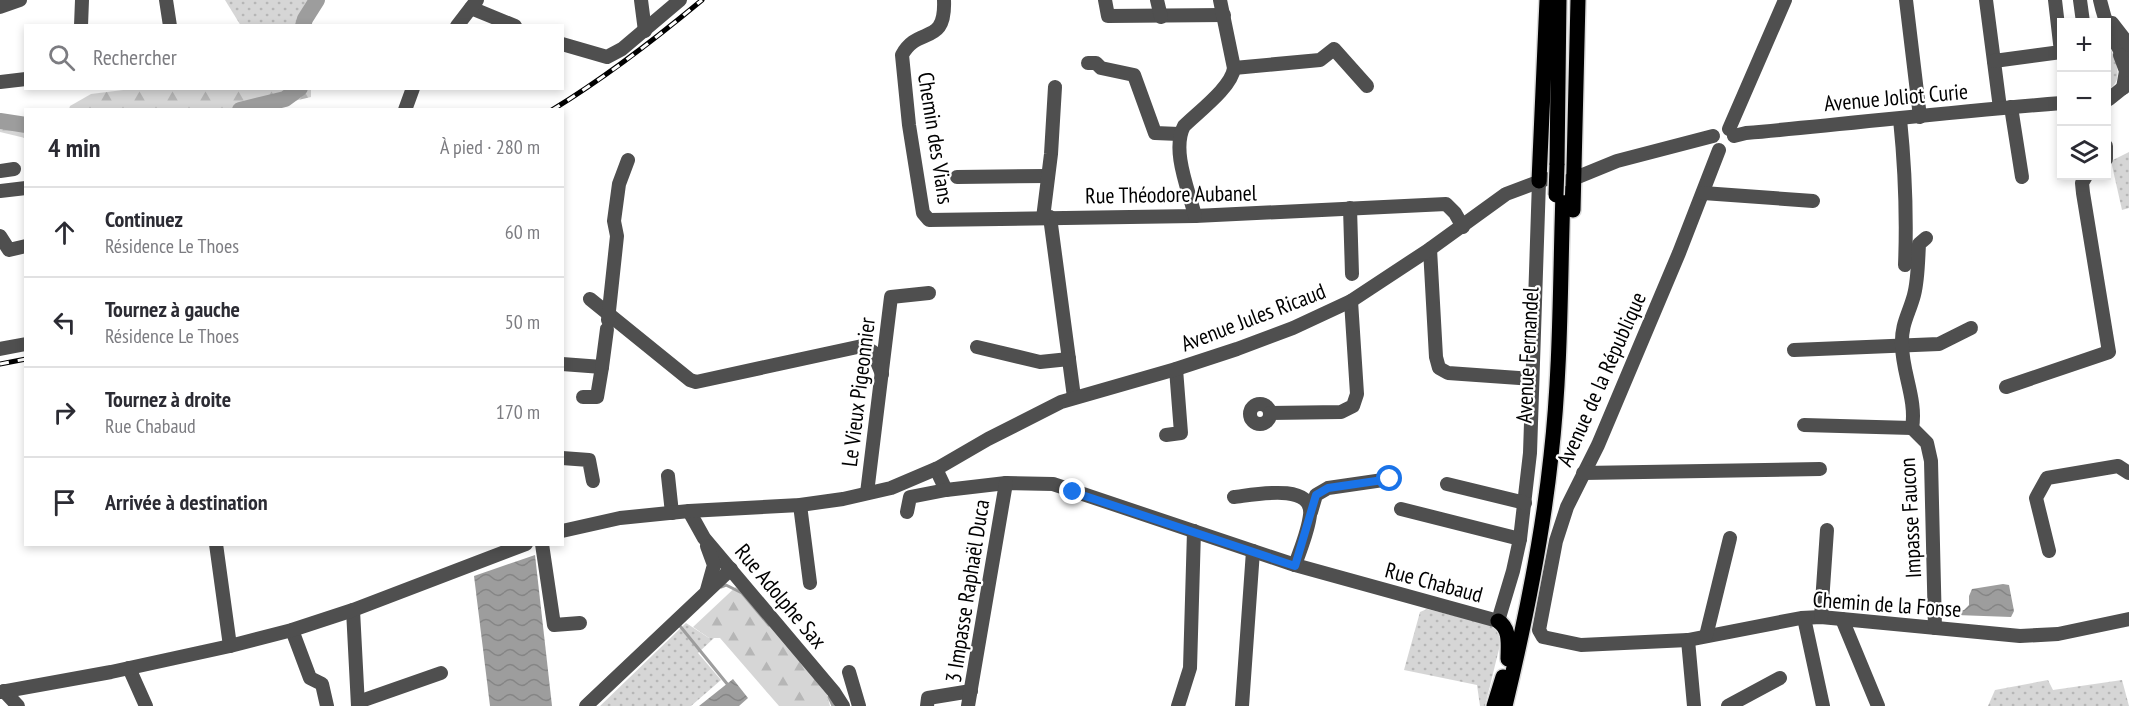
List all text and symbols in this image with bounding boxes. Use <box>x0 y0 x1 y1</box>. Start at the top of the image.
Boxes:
map controls <box>2057 18 2111 180</box>
button: + <box>2057 18 2111 72</box>
search box <box>24 24 564 90</box>
icon: search <box>45 41 78 74</box>
text: Rechercher <box>93 43 177 71</box>
street label: Chemin des Vians <box>912 70 960 206</box>
button: − <box>2057 72 2111 126</box>
street label: Avenue Joliot Curie <box>1823 77 1969 117</box>
button: layers <box>2057 126 2111 180</box>
text: 4 min <box>48 131 101 164</box>
text: À pied · 280 m <box>440 134 540 160</box>
street label: Rue Théodore Aubanel <box>1085 178 1258 209</box>
text: Continuez <box>105 205 183 233</box>
icon: ahead <box>48 216 81 249</box>
text: 60 m <box>505 219 540 245</box>
text: Résidence Le Thoes <box>105 233 239 259</box>
street label: Avenue Jules Ricaud <box>1177 277 1329 357</box>
street label: Avenue Fernandel <box>1509 285 1545 424</box>
street label: Avenue de la République <box>1550 288 1652 470</box>
text: Tournez à gauche <box>105 295 240 323</box>
icon: left <box>48 306 81 339</box>
text: 50 m <box>505 309 540 335</box>
street label: Le Vieux Pigeonnier <box>835 316 881 468</box>
text: Résidence Le Thoes <box>105 323 239 349</box>
text: Tournez à droite <box>105 385 231 413</box>
icon: right <box>48 396 81 429</box>
text: 170 m <box>496 399 540 425</box>
text: Rue Chabaud <box>105 413 196 439</box>
street label: Impasse Faucon <box>1893 457 1927 579</box>
route start <box>1376 465 1402 491</box>
route end <box>1059 478 1085 504</box>
icon: arrive <box>48 486 81 519</box>
text: Arrivée à destination <box>105 488 268 516</box>
street label: 3 Impasse Raphaël Duca <box>939 497 995 685</box>
street label: Rue Adolphe Sax <box>729 538 833 654</box>
street label: Rue Chabaud <box>1382 556 1486 608</box>
street label: Chemin de la Fonse <box>1812 585 1962 623</box>

